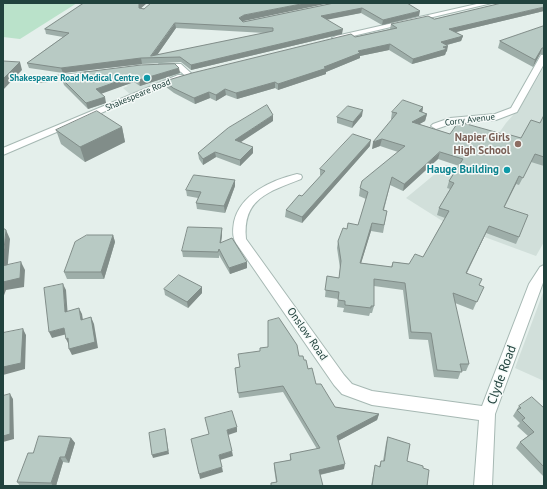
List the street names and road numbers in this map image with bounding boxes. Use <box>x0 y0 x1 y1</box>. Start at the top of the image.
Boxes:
street label: Shakespeare Road <box>104 76 172 114</box>
street label: Corry Avenue <box>444 112 496 128</box>
street label: Onslow Road <box>284 305 330 363</box>
street label: Clyde Road <box>484 343 520 407</box>

